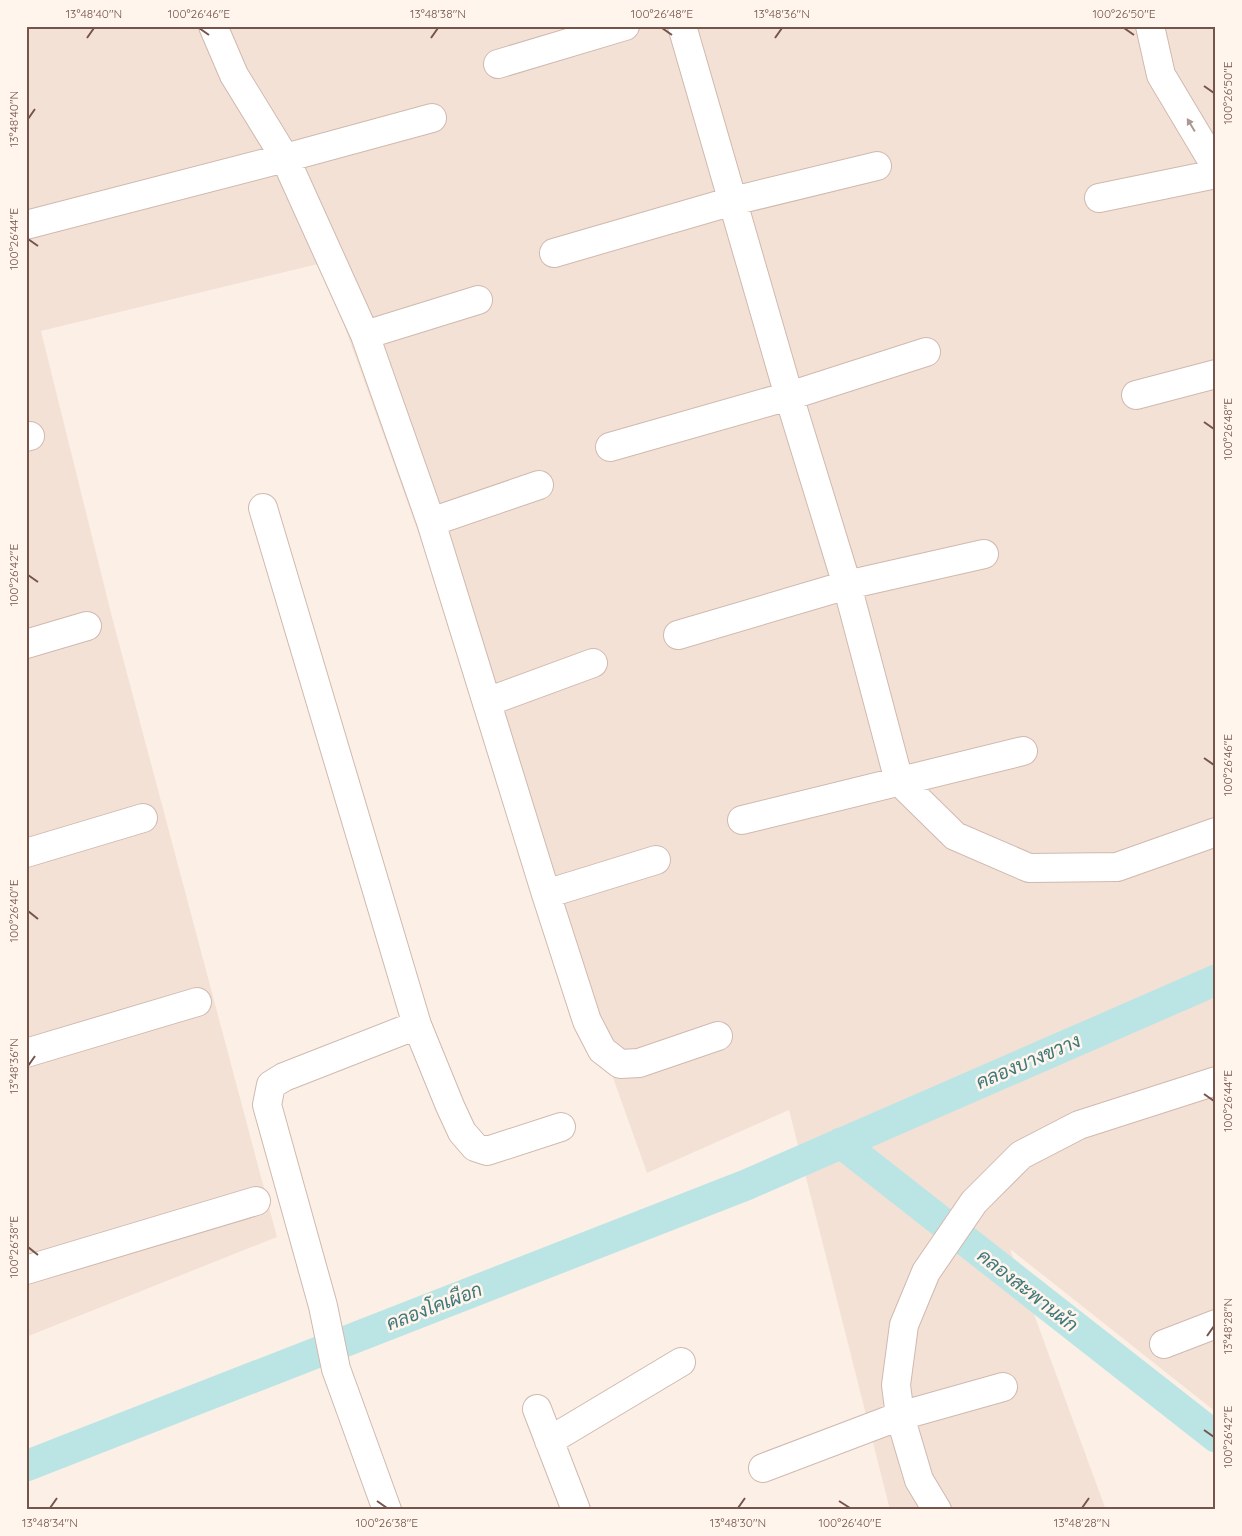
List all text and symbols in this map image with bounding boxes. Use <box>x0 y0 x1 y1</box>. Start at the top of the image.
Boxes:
text: 13°48'40"N <box>66 6 122 21</box>
text: 100°26'46"E <box>168 6 230 21</box>
text: 13°48'38"N <box>410 6 466 21</box>
text: 100°26'48"E <box>631 6 693 21</box>
text: 13°48'36"N <box>754 6 810 21</box>
text: 100°26'50"E <box>1092 6 1156 21</box>
text: 100°26'50"E <box>1220 61 1235 125</box>
text: 13°48'40"N <box>6 91 21 147</box>
one-way arrow <box>1186 119 1195 132</box>
text: 100°26'44"E <box>6 208 21 270</box>
text: 100°26'48"E <box>1220 398 1235 460</box>
text: 100°26'42"E <box>6 544 21 606</box>
text: 100°26'46"E <box>1220 734 1235 796</box>
text: 100°26'40"E <box>6 879 21 943</box>
water label: คลองบางขวาง <box>972 1028 1084 1094</box>
text: 13°48'36"N <box>6 1038 21 1094</box>
text: 100°26'44"E <box>1220 1070 1235 1132</box>
text: 100°26'38"E <box>6 1216 21 1278</box>
water label: คลองสะพานผัก <box>973 1243 1083 1337</box>
water label: คลองโคเผือก <box>383 1277 485 1335</box>
text: 13°48'28"N <box>1220 1298 1235 1354</box>
text: 100°26'42"E <box>1220 1406 1235 1468</box>
text: 13°48'34"N <box>22 1515 78 1530</box>
text: 100°26'38"E <box>356 1515 418 1530</box>
text: 13°48'30"N <box>710 1515 766 1530</box>
text: 100°26'40"E <box>818 1515 882 1530</box>
text: 13°48'28"N <box>1054 1515 1110 1530</box>

